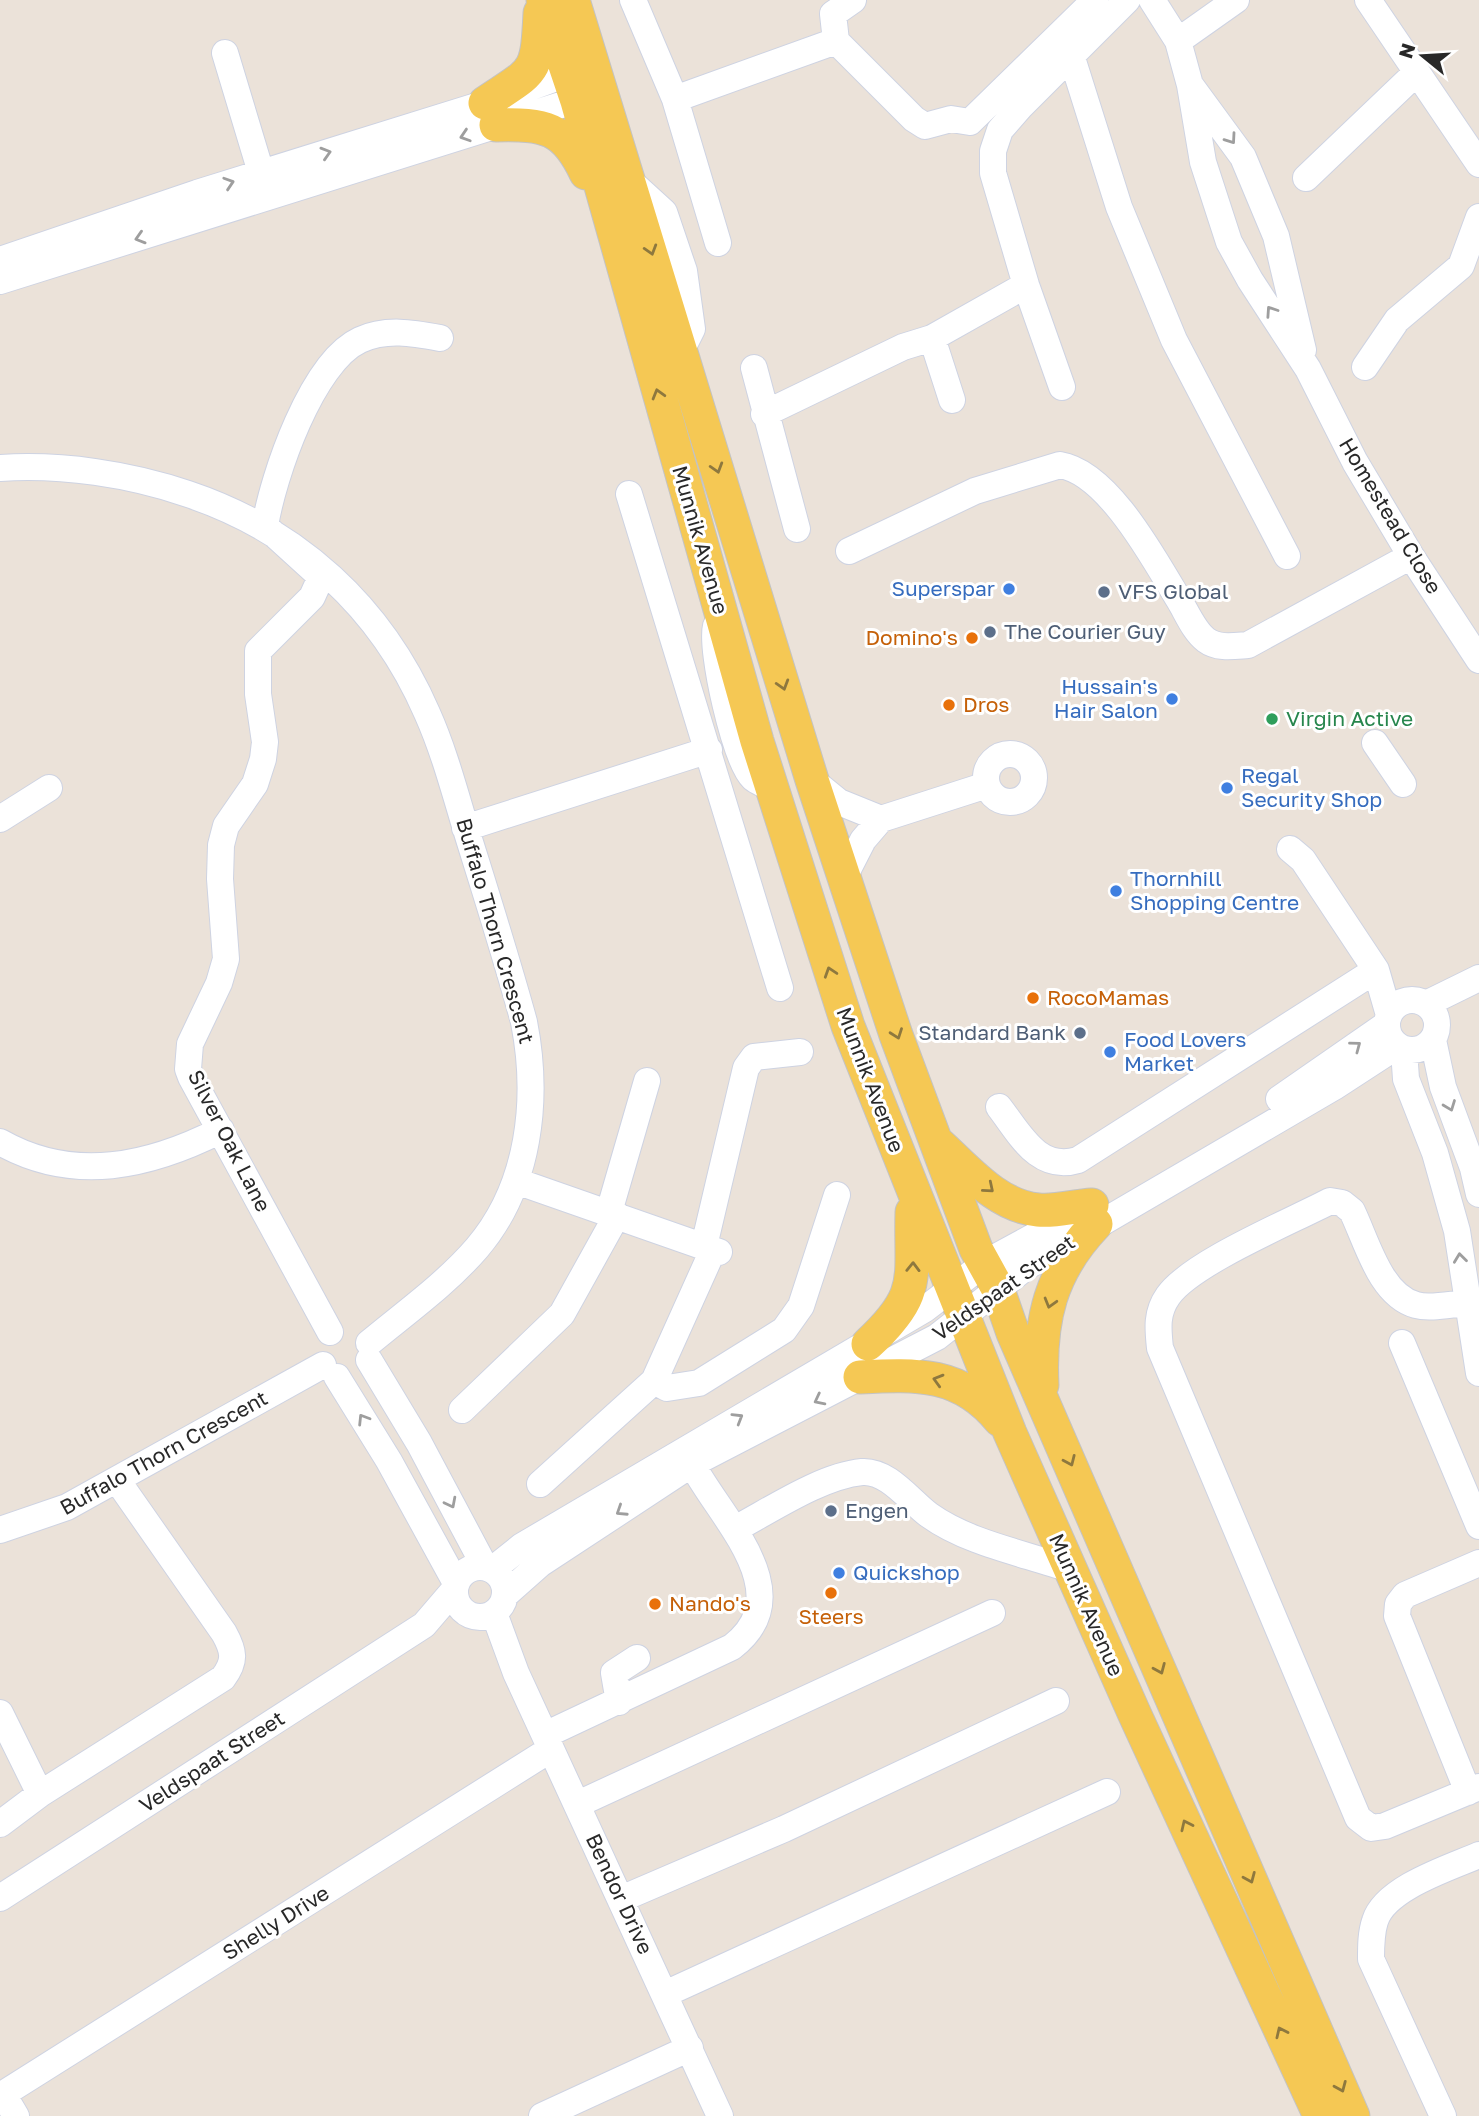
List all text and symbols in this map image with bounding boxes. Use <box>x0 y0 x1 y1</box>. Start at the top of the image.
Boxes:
north arrow <box>1388 21 1458 91</box>
text: N <box>1393 40 1420 61</box>
one-way arrow <box>459 127 471 142</box>
one-way arrow <box>1223 131 1235 144</box>
one-way arrow <box>319 147 332 161</box>
one-way arrow <box>223 177 235 192</box>
one-way arrow <box>135 229 147 244</box>
one-way arrow <box>642 244 657 256</box>
one-way arrow <box>1266 306 1279 319</box>
one-way arrow <box>652 388 667 400</box>
street label: Homestead Close <box>1334 433 1448 598</box>
one-way arrow <box>709 461 723 473</box>
street label: Munnik Avenue <box>667 462 735 617</box>
place label: Superspar <box>891 575 995 601</box>
place label: VFS Global <box>1118 578 1228 604</box>
marker: Superspar <box>1001 581 1017 597</box>
marker: VFS Global <box>1096 584 1112 600</box>
place label: The Courier Guy <box>1004 618 1166 644</box>
place label: Domino's <box>865 624 958 650</box>
marker: The Courier Guy <box>982 624 998 640</box>
marker: Domino's <box>964 630 980 646</box>
place label: Hussain's Hair Salon <box>1054 673 1158 723</box>
one-way arrow <box>775 679 790 691</box>
place label: Dros <box>963 691 1009 717</box>
marker: Hussain's Hair Salon <box>1164 691 1180 707</box>
marker: Dros <box>941 697 957 713</box>
place label: Virgin Active <box>1286 705 1413 731</box>
marker: Virgin Active <box>1264 711 1280 727</box>
place label: Regal Security Shop <box>1241 762 1382 812</box>
marker: Regal Security Shop <box>1219 780 1235 796</box>
street label: Buffalo Thorn Crescent <box>451 815 541 1046</box>
place label: Thornhill Shopping Centre <box>1130 865 1299 915</box>
marker: Thornhill Shopping Centre <box>1108 883 1124 899</box>
one-way arrow <box>824 966 839 978</box>
place label: RocoMamas <box>1047 984 1169 1010</box>
marker: RocoMamas <box>1025 990 1041 1006</box>
street label: Munnik Avenue <box>831 1003 911 1156</box>
place label: Standard Bank <box>918 1019 1066 1045</box>
marker: Standard Bank <box>1072 1025 1088 1041</box>
place label: Food Lovers Market <box>1124 1026 1246 1076</box>
one-way arrow <box>888 1028 902 1040</box>
one-way arrow <box>1348 1042 1361 1055</box>
marker: Food Lovers Market <box>1102 1044 1118 1060</box>
street label: Silver Oak Lane <box>183 1065 277 1216</box>
one-way arrow <box>1442 1099 1456 1111</box>
one-way arrow <box>981 1179 993 1192</box>
street label: Veldspaat Street <box>927 1228 1080 1346</box>
one-way arrow <box>1453 1252 1468 1263</box>
one-way arrow <box>905 1261 920 1272</box>
one-way arrow <box>1044 1296 1058 1308</box>
one-way arrow <box>932 1373 944 1388</box>
street label: Buffalo Thorn Crescent <box>55 1384 272 1520</box>
one-way arrow <box>814 1391 826 1405</box>
one-way arrow <box>359 1413 372 1426</box>
one-way arrow <box>730 1414 743 1427</box>
one-way arrow <box>1062 1454 1076 1466</box>
one-way arrow <box>442 1496 456 1509</box>
place label: Engen <box>845 1497 909 1523</box>
one-way arrow <box>616 1503 629 1515</box>
marker: Engen <box>823 1503 839 1519</box>
street label: Munnik Avenue <box>1044 1529 1130 1680</box>
place label: Quickshop <box>853 1559 960 1585</box>
marker: Quickshop <box>831 1565 847 1581</box>
marker: Steers <box>823 1585 839 1601</box>
place label: Nando's <box>669 1590 751 1616</box>
marker: Nando's <box>647 1596 663 1612</box>
place label: Steers <box>798 1603 864 1629</box>
one-way arrow <box>1152 1662 1166 1675</box>
street label: Veldspaat Street <box>134 1705 289 1818</box>
one-way arrow <box>1180 1820 1194 1832</box>
street label: Bendor Drive <box>581 1829 659 1958</box>
one-way arrow <box>1242 1872 1256 1884</box>
street label: Shelly Drive <box>217 1879 334 1965</box>
one-way arrow <box>1275 2027 1289 2039</box>
one-way arrow <box>1332 2080 1346 2092</box>

